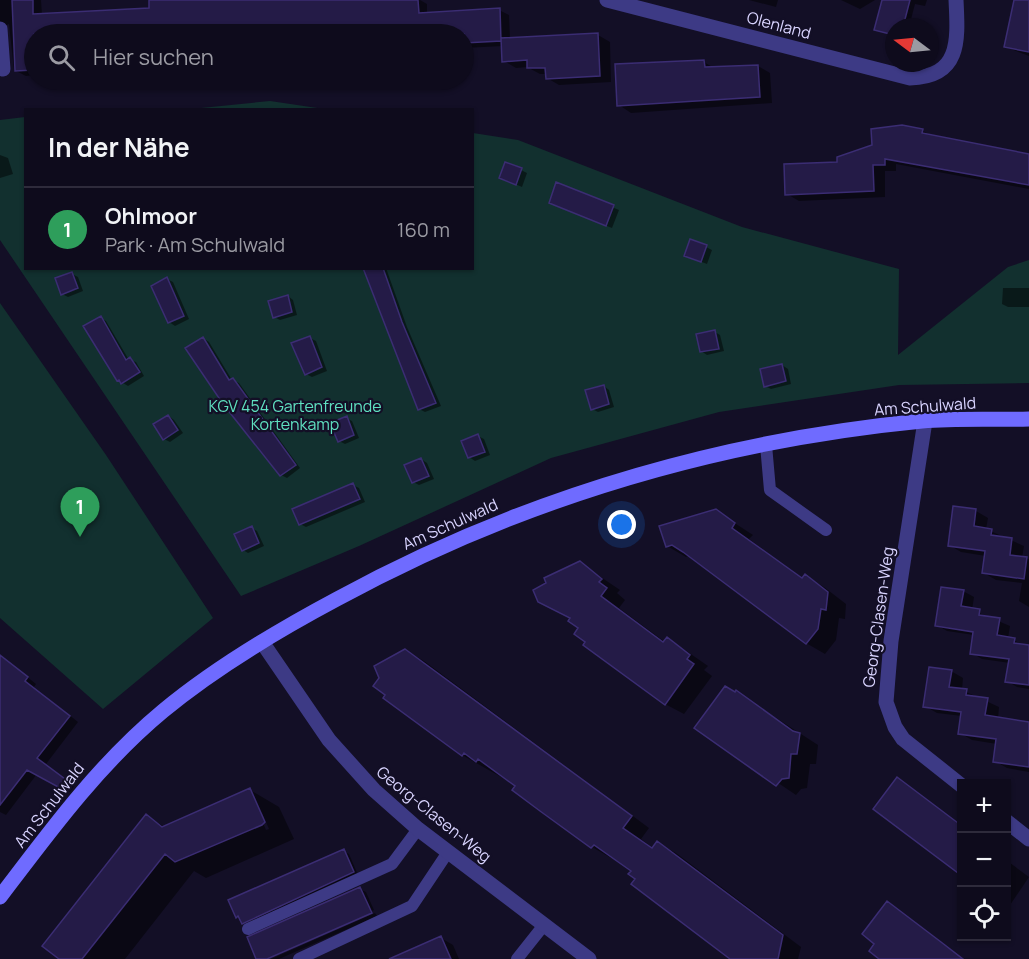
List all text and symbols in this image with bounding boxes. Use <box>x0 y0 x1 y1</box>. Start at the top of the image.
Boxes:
street label: Olenland <box>745 6 813 44</box>
north arrow <box>885 18 939 72</box>
search box <box>24 24 474 90</box>
icon: search <box>45 41 78 74</box>
text: Hier suchen <box>93 42 214 72</box>
text: In der Nähe <box>48 129 190 165</box>
text: Ohlmoor <box>105 201 197 231</box>
text: 1 <box>63 216 72 243</box>
text: 160 m <box>397 216 450 243</box>
text: Park · Am Schulwald <box>105 231 285 258</box>
street label: Am Schulwald <box>873 391 977 421</box>
park label: KGV 454 Gartenfreunde Kortenkamp <box>209 395 381 435</box>
pin: 1 <box>60 488 100 537</box>
street label: Am Schulwald <box>399 493 501 555</box>
your location <box>607 510 636 539</box>
street label: Georg-Clasen-Weg <box>857 545 899 689</box>
street label: Am Schulwald <box>9 758 89 852</box>
street label: Georg-Clasen-Weg <box>372 761 496 867</box>
map controls <box>957 779 1011 941</box>
button: + <box>957 779 1011 833</box>
button: − <box>957 833 1011 887</box>
button: locate <box>957 887 1011 941</box>

